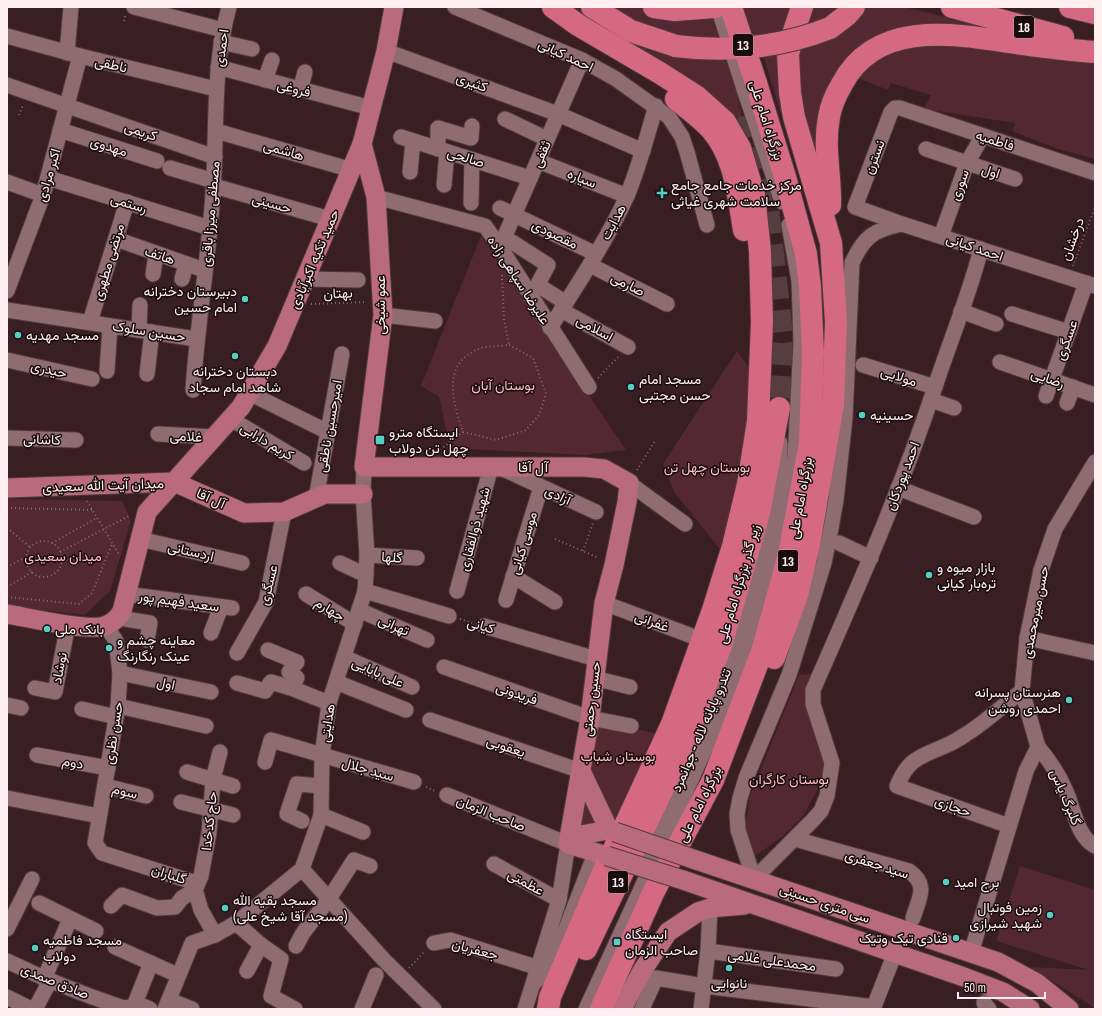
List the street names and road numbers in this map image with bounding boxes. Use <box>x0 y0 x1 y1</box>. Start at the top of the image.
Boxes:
road number: 18 <box>1014 16 1034 38</box>
street label: احمدی <box>209 28 233 68</box>
street label: احمد کیانی <box>535 34 597 76</box>
road number: 13 <box>733 34 753 56</box>
street label: ناطقی <box>93 52 129 76</box>
street label: کثیری <box>454 68 490 96</box>
street label: فروغی <box>275 75 313 101</box>
street label: بزرگراه امام علی <box>746 78 788 162</box>
street label: کریمی <box>122 117 160 145</box>
street label: فاطمیه <box>973 125 1017 155</box>
street label: مهدوی <box>88 132 130 160</box>
street label: هاشمی <box>261 136 307 164</box>
street label: ثقفی <box>527 137 555 170</box>
street label: نسترن <box>859 137 889 177</box>
street label: صالحی <box>445 143 487 172</box>
street label: اکبر مرادی <box>32 146 64 204</box>
street label: مصطفی میرزا باقری <box>196 160 224 268</box>
street label: اول <box>979 160 1003 183</box>
street label: سیاره <box>565 164 599 192</box>
street label: سوری <box>945 167 973 203</box>
street label: رستمی <box>109 189 150 217</box>
street label: حسینی <box>250 189 294 217</box>
street label: هدایت <box>596 201 630 243</box>
street label: حمید تکیه اکبرآبادی <box>285 206 343 312</box>
street label: مقصودی <box>529 215 581 253</box>
street label: درخشان <box>1056 215 1088 263</box>
street label: مرتضی مطهری <box>88 221 128 303</box>
street label: احمد کیانی <box>944 229 1006 265</box>
street label: علیرضا سپاهی زاده <box>483 232 554 328</box>
street label: هاتف <box>143 241 178 269</box>
street label: صارمی <box>608 268 648 300</box>
street label: عمو شیخی <box>371 275 389 335</box>
street label: بهتان <box>323 283 353 303</box>
street label: اسلامی <box>573 311 617 345</box>
street label: حسین سلوک <box>111 316 187 346</box>
street label: عسگری <box>1050 317 1082 363</box>
street label: حیدری <box>29 356 69 382</box>
street label: مولایی <box>879 362 919 390</box>
street label: رضایی <box>1029 364 1067 392</box>
street label: امیرحسین ناطقی <box>312 378 346 474</box>
street label: کریم دارابی <box>237 418 297 464</box>
street label: غلامی <box>169 426 203 446</box>
street label: کاشانی <box>23 429 61 449</box>
street label: احمد پوردکان <box>881 439 924 513</box>
street label: بزرگراه امام علی <box>784 455 816 541</box>
street label: آل آقا <box>518 458 550 477</box>
street label: میدان آیت الله سعیدی <box>42 474 164 496</box>
street label: آزادی <box>542 481 576 510</box>
street label: آل آقا <box>193 484 230 514</box>
street label: شهید ذوالفقاری <box>454 485 494 573</box>
street label: موسی کیانی <box>505 509 541 577</box>
street label: زیر گذر بزرگراه امام علی <box>712 522 764 646</box>
street label: اردستانی <box>166 537 216 565</box>
street label: گلها <box>381 547 403 567</box>
road number: 13 <box>778 550 798 572</box>
street label: عسگری <box>254 563 282 607</box>
street label: حسن میرمحمدی <box>1017 564 1053 660</box>
street label: سعید فهیم پور <box>136 586 221 617</box>
street label: چهارم <box>311 593 348 626</box>
street label: غفرانی <box>632 607 672 635</box>
street label: تهرانی <box>376 610 412 640</box>
street label: کیانی <box>465 612 497 638</box>
street label: نوشاد <box>47 651 71 685</box>
street label: علی بابایی <box>349 653 407 691</box>
street label: حسین رحمتی <box>577 661 605 737</box>
street label: تندرو پایانه لاله - جوانمرد <box>667 665 736 795</box>
street label: اول <box>155 672 177 695</box>
street label: فریدونی <box>494 678 540 708</box>
street label: حسن نظری <box>99 700 127 766</box>
street label: هدایتی <box>315 702 339 744</box>
street label: یعقوبی <box>484 731 528 761</box>
street label: دوم <box>61 751 85 773</box>
street label: سید جلال <box>340 753 396 786</box>
street label: بزرگراه امام علی <box>673 763 725 845</box>
street label: گلبرگ یاس <box>1046 766 1086 828</box>
street label: سوم <box>110 779 140 803</box>
street label: حاج کدخدا <box>197 791 223 852</box>
street label: صاحب الزمان <box>454 791 529 835</box>
street label: حجازی <box>932 791 974 821</box>
street label: سید جعفری <box>843 845 911 883</box>
street label: گلباران <box>149 860 189 888</box>
street label: عظمتی <box>505 865 547 899</box>
road number: 13 <box>608 871 628 893</box>
street label: سی متری حسینی <box>777 879 873 927</box>
street label: جعفریان <box>450 934 500 964</box>
street label: محمدعلی غلامی <box>727 945 817 975</box>
street label: صادق صمدی <box>18 959 92 1003</box>

